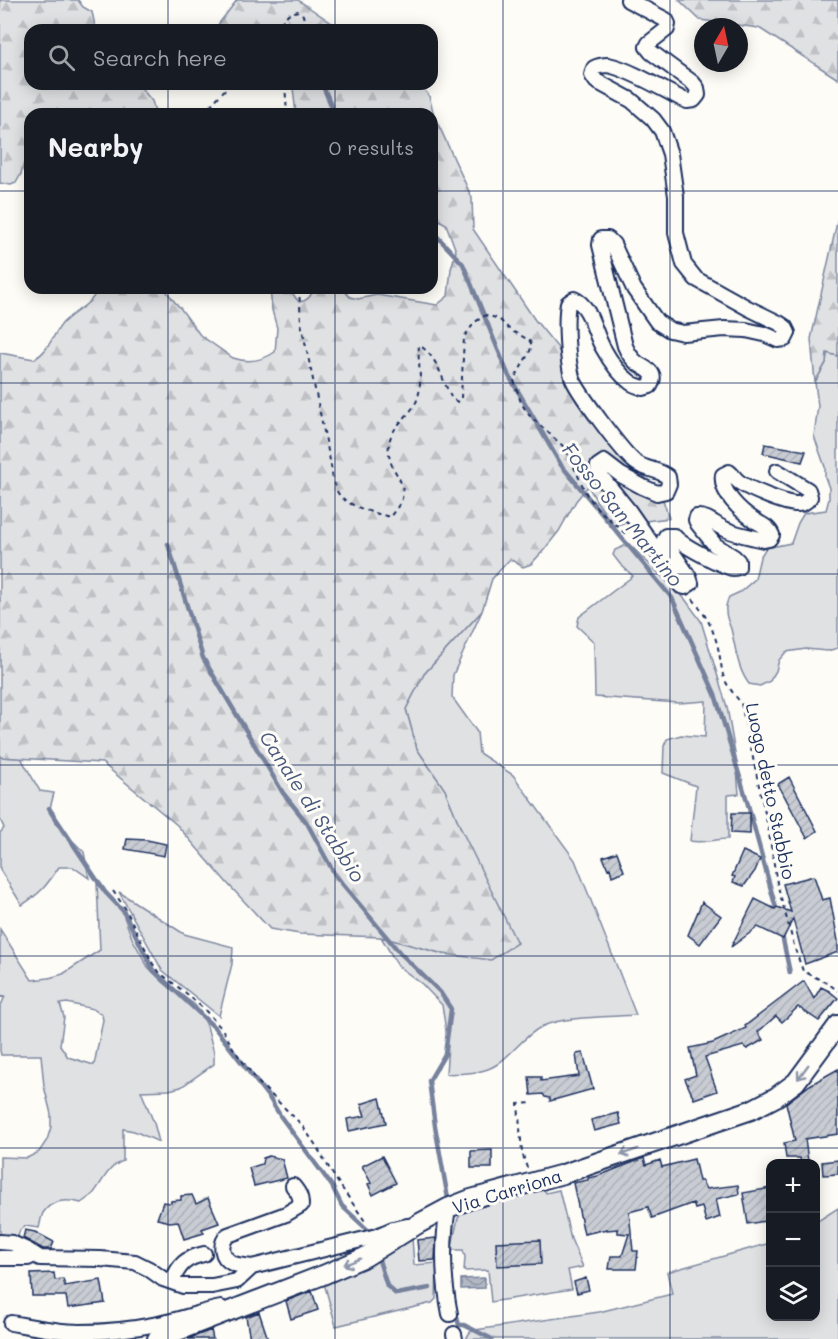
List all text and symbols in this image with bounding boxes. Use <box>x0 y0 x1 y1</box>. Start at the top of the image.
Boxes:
north arrow <box>694 18 748 72</box>
search box <box>24 24 438 90</box>
icon: search <box>45 41 78 74</box>
text: Search here <box>93 43 227 72</box>
text: Nearby <box>48 130 143 164</box>
text: 0 results <box>329 134 414 160</box>
water label: Fosso San Martino <box>557 437 689 592</box>
street label: Luogo detto Stabbio <box>741 700 802 882</box>
water label: Canale di Stabbio <box>254 725 372 887</box>
one-way arrow <box>797 1064 810 1080</box>
one-way arrow <box>620 1148 638 1159</box>
map controls <box>766 1159 820 1321</box>
button: + <box>766 1159 820 1213</box>
street label: Via Carriona <box>449 1163 565 1219</box>
button: − <box>766 1213 820 1267</box>
one-way arrow <box>343 1257 361 1269</box>
button: layers <box>766 1267 820 1321</box>

